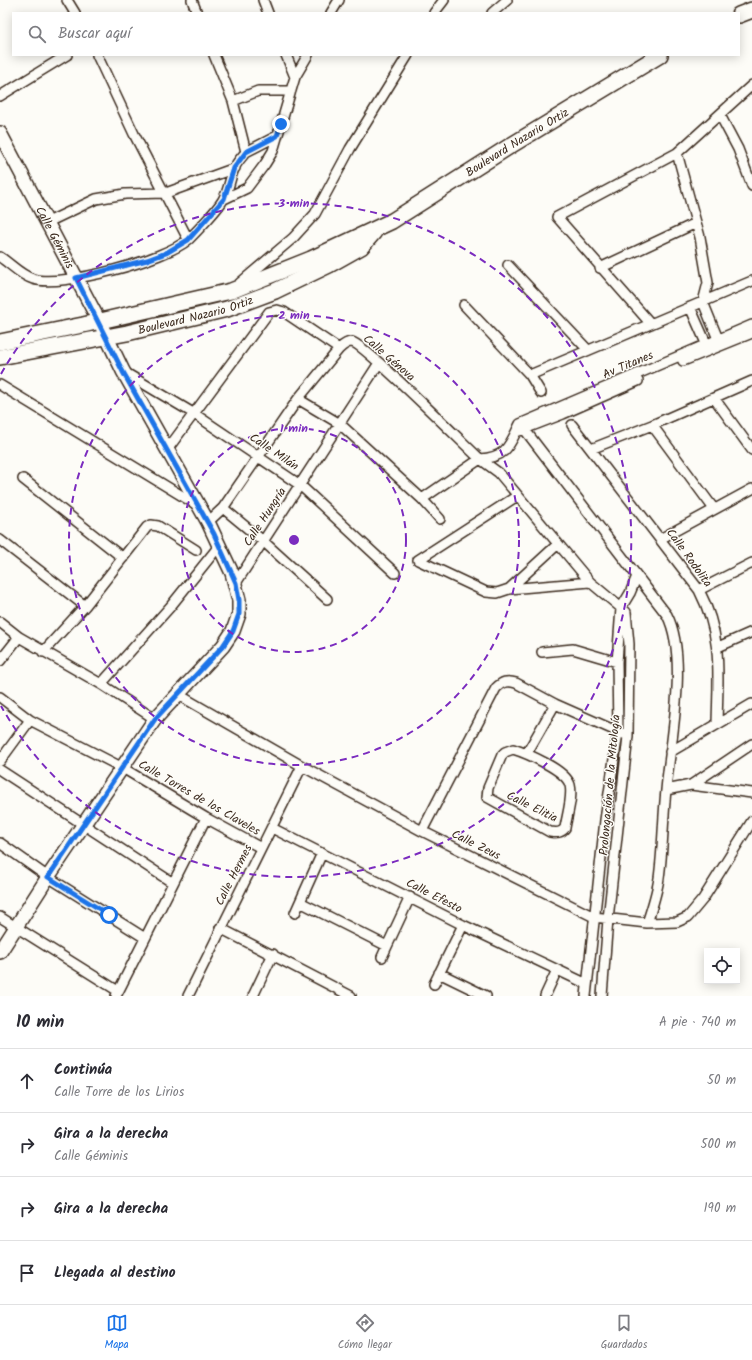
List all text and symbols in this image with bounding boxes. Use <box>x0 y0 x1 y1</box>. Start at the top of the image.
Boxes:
search box <box>12 12 740 56</box>
text: Buscar aquí <box>58 22 131 46</box>
icon: search <box>26 23 48 45</box>
street label: Boulevard Nazario Ortiz <box>462 103 572 182</box>
route end <box>272 115 290 133</box>
text: 3 min <box>278 194 310 213</box>
street label: Calle Géminis <box>31 203 79 272</box>
street label: Boulevard Nazario Ortiz <box>136 291 256 340</box>
text: 2 min <box>278 306 310 325</box>
street label: Calle Génova <box>359 330 420 386</box>
street label: Av Titanes <box>600 346 656 384</box>
text: 1 min <box>280 419 308 438</box>
street label: Calle Milán <box>245 428 303 476</box>
street label: Calle Hungría <box>239 483 291 550</box>
street label: Calle Rodolita <box>661 525 717 592</box>
centre of rings <box>287 533 301 547</box>
street label: Prolongación de la Mitología <box>594 713 626 856</box>
street label: Calle Torres de los Claveles <box>134 755 264 841</box>
street label: Calle Elitia <box>503 786 561 828</box>
street label: Calle Zeus <box>448 825 504 865</box>
street label: Calle Hermes <box>210 841 258 909</box>
street label: Calle Efesto <box>402 874 466 918</box>
route start <box>100 906 118 924</box>
map controls <box>704 948 740 984</box>
button: locate <box>704 948 740 984</box>
text: 10 min <box>16 1009 64 1036</box>
text: A pie · 740 m <box>659 1012 736 1033</box>
text: Continúa <box>54 1058 112 1082</box>
icon: ahead <box>16 1070 38 1092</box>
text: 50 m <box>707 1070 736 1091</box>
text: Calle Torre de los Lirios <box>54 1082 184 1103</box>
text: Gira a la derecha <box>54 1122 168 1146</box>
icon: right <box>16 1134 38 1156</box>
text: 500 m <box>700 1134 736 1155</box>
text: Calle Géminis <box>54 1146 128 1167</box>
text: Gira a la derecha <box>54 1197 168 1221</box>
icon: right <box>16 1198 38 1220</box>
text: 190 m <box>704 1198 736 1219</box>
text: Llegada al destino <box>54 1261 176 1285</box>
icon: arrive <box>16 1262 38 1284</box>
tab: Mapa <box>105 1312 129 1354</box>
tab: Cómo llegar <box>338 1312 392 1354</box>
tab: Guardados <box>601 1312 647 1354</box>

